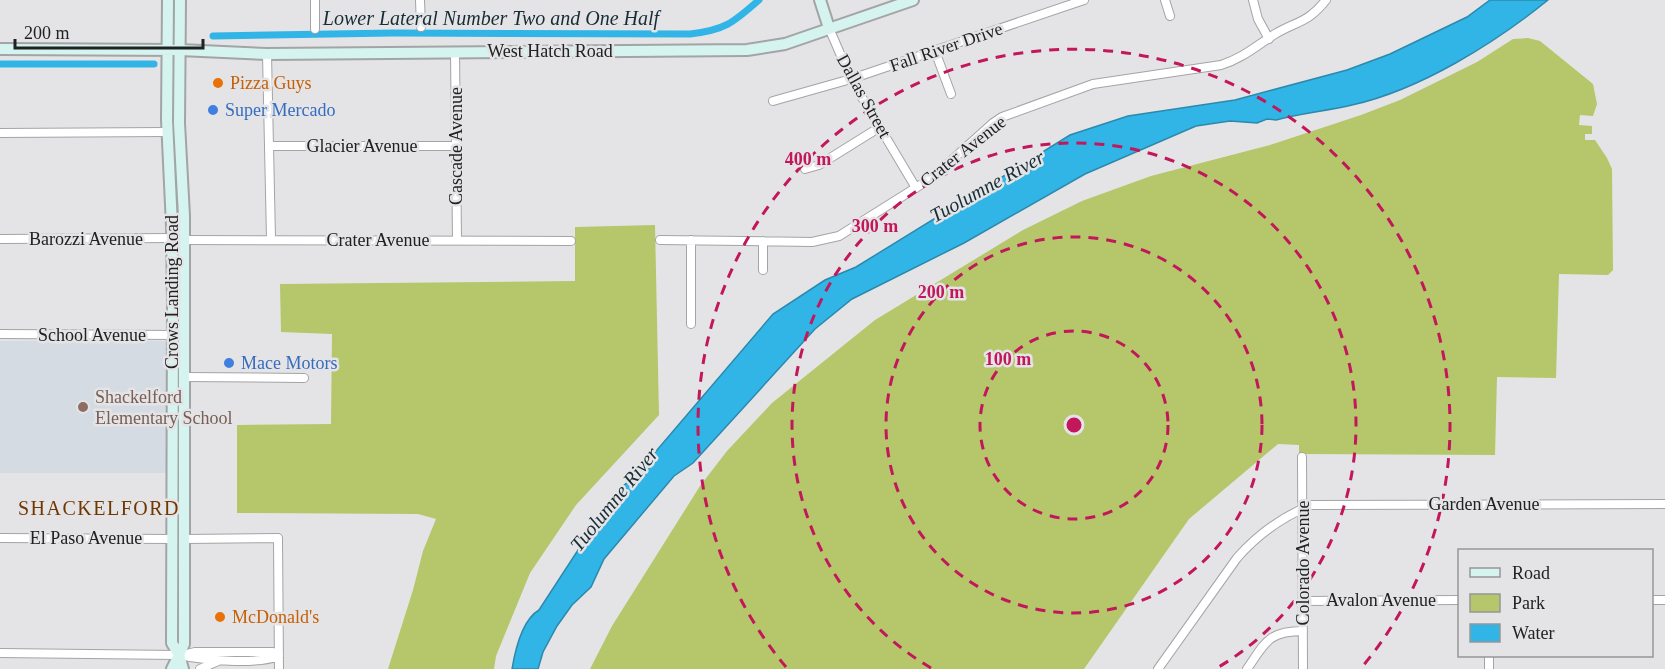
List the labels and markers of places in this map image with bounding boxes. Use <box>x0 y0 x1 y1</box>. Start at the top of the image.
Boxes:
place label: Pizza Guys <box>230 73 311 93</box>
marker: Pizza Guys <box>211 76 225 90</box>
place label: Super Mercado <box>225 100 335 120</box>
marker: Super Mercado <box>206 103 220 117</box>
place label: Mace Motors <box>241 353 337 373</box>
marker: Mace Motors <box>222 356 236 370</box>
place label: Shackelford Elementary School <box>95 387 232 428</box>
marker: Shackelford Elementary School <box>76 400 90 414</box>
centre of rings <box>1064 415 1084 435</box>
place label: McDonald's <box>232 607 319 627</box>
marker: McDonald's <box>213 610 227 624</box>

